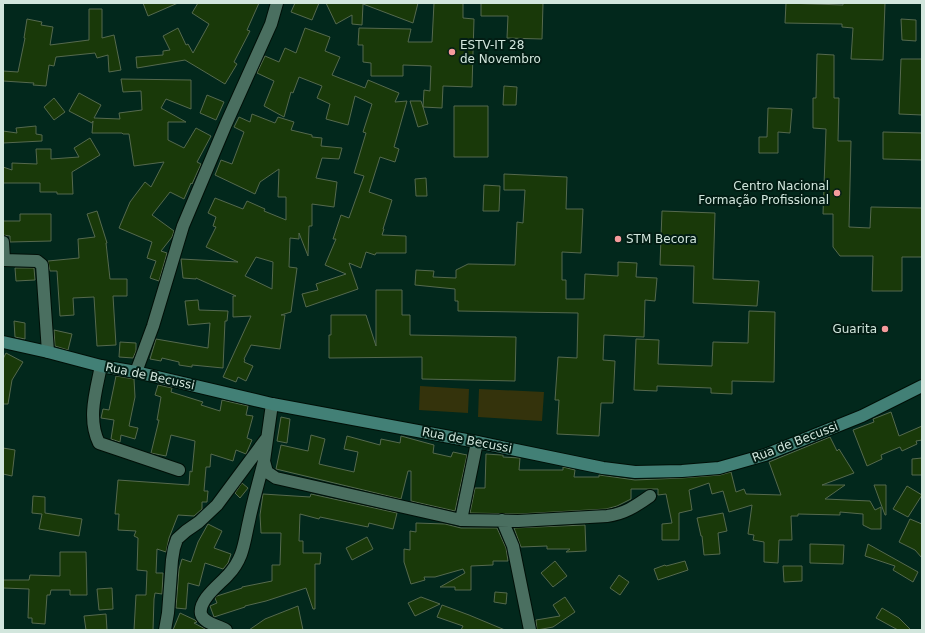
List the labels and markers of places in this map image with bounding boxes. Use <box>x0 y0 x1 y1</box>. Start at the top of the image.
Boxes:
place label: ESTV-IT 28 de Novembro <box>460 38 541 66</box>
marker: ESTV-IT 28 de Novembro <box>447 47 457 57</box>
place label: Centro Nacional Formação Profissional <box>698 179 829 207</box>
marker: Centro Nacional Formação Profissional <box>832 188 842 198</box>
place label: STM Becora <box>626 232 697 246</box>
marker: STM Becora <box>613 234 623 244</box>
place label: Guarita <box>832 322 877 336</box>
marker: Guarita <box>880 324 890 334</box>

